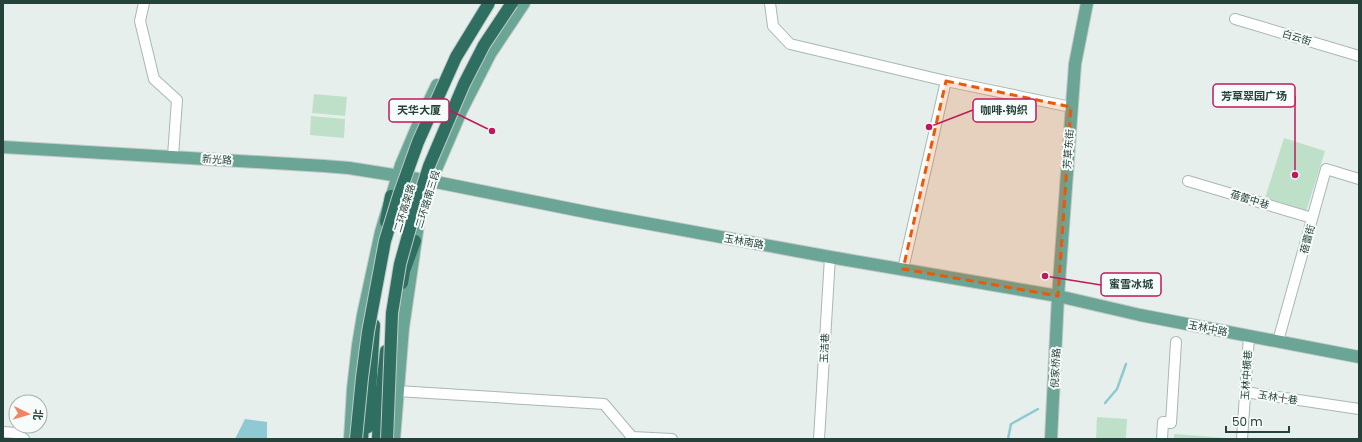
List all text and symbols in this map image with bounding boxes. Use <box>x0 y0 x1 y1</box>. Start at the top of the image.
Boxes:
street label: 白云街 <box>1280 26 1313 49</box>
callout: 芳草翠园广场 <box>1213 84 1295 107</box>
text: 芳草翠园广场 <box>1221 88 1287 104</box>
callout: 天华大厦 <box>389 99 449 122</box>
callout: 咖啡·钩织 <box>973 99 1036 122</box>
text: 天华大厦 <box>397 102 441 118</box>
text: 咖啡·钩织 <box>980 102 1028 118</box>
street label: 芳草东街 <box>1060 129 1077 170</box>
street label: 新光路 <box>201 151 232 168</box>
street label: 二环路南三段 <box>412 168 443 230</box>
street label: 二环高架路 <box>390 182 419 234</box>
street label: 蓓蕾中巷 <box>1229 186 1271 212</box>
street label: 蓓蕾街 <box>1296 223 1319 256</box>
street label: 玉林南路 <box>723 231 765 252</box>
callout: 蜜雪冰城 <box>1101 273 1161 296</box>
text: 蜜雪冰城 <box>1109 276 1154 292</box>
street label: 玉林中路 <box>1187 317 1229 340</box>
street label: 玉洁巷 <box>816 333 833 363</box>
street label: 倪家桥路 <box>1047 348 1064 388</box>
street label: 玉林中横巷 <box>1237 350 1256 400</box>
street label: 玉林十巷 <box>1257 387 1299 408</box>
north arrow <box>8 394 48 434</box>
scale bar <box>1226 408 1289 434</box>
text: 北 <box>30 409 46 421</box>
text: 50 m <box>1232 413 1263 430</box>

